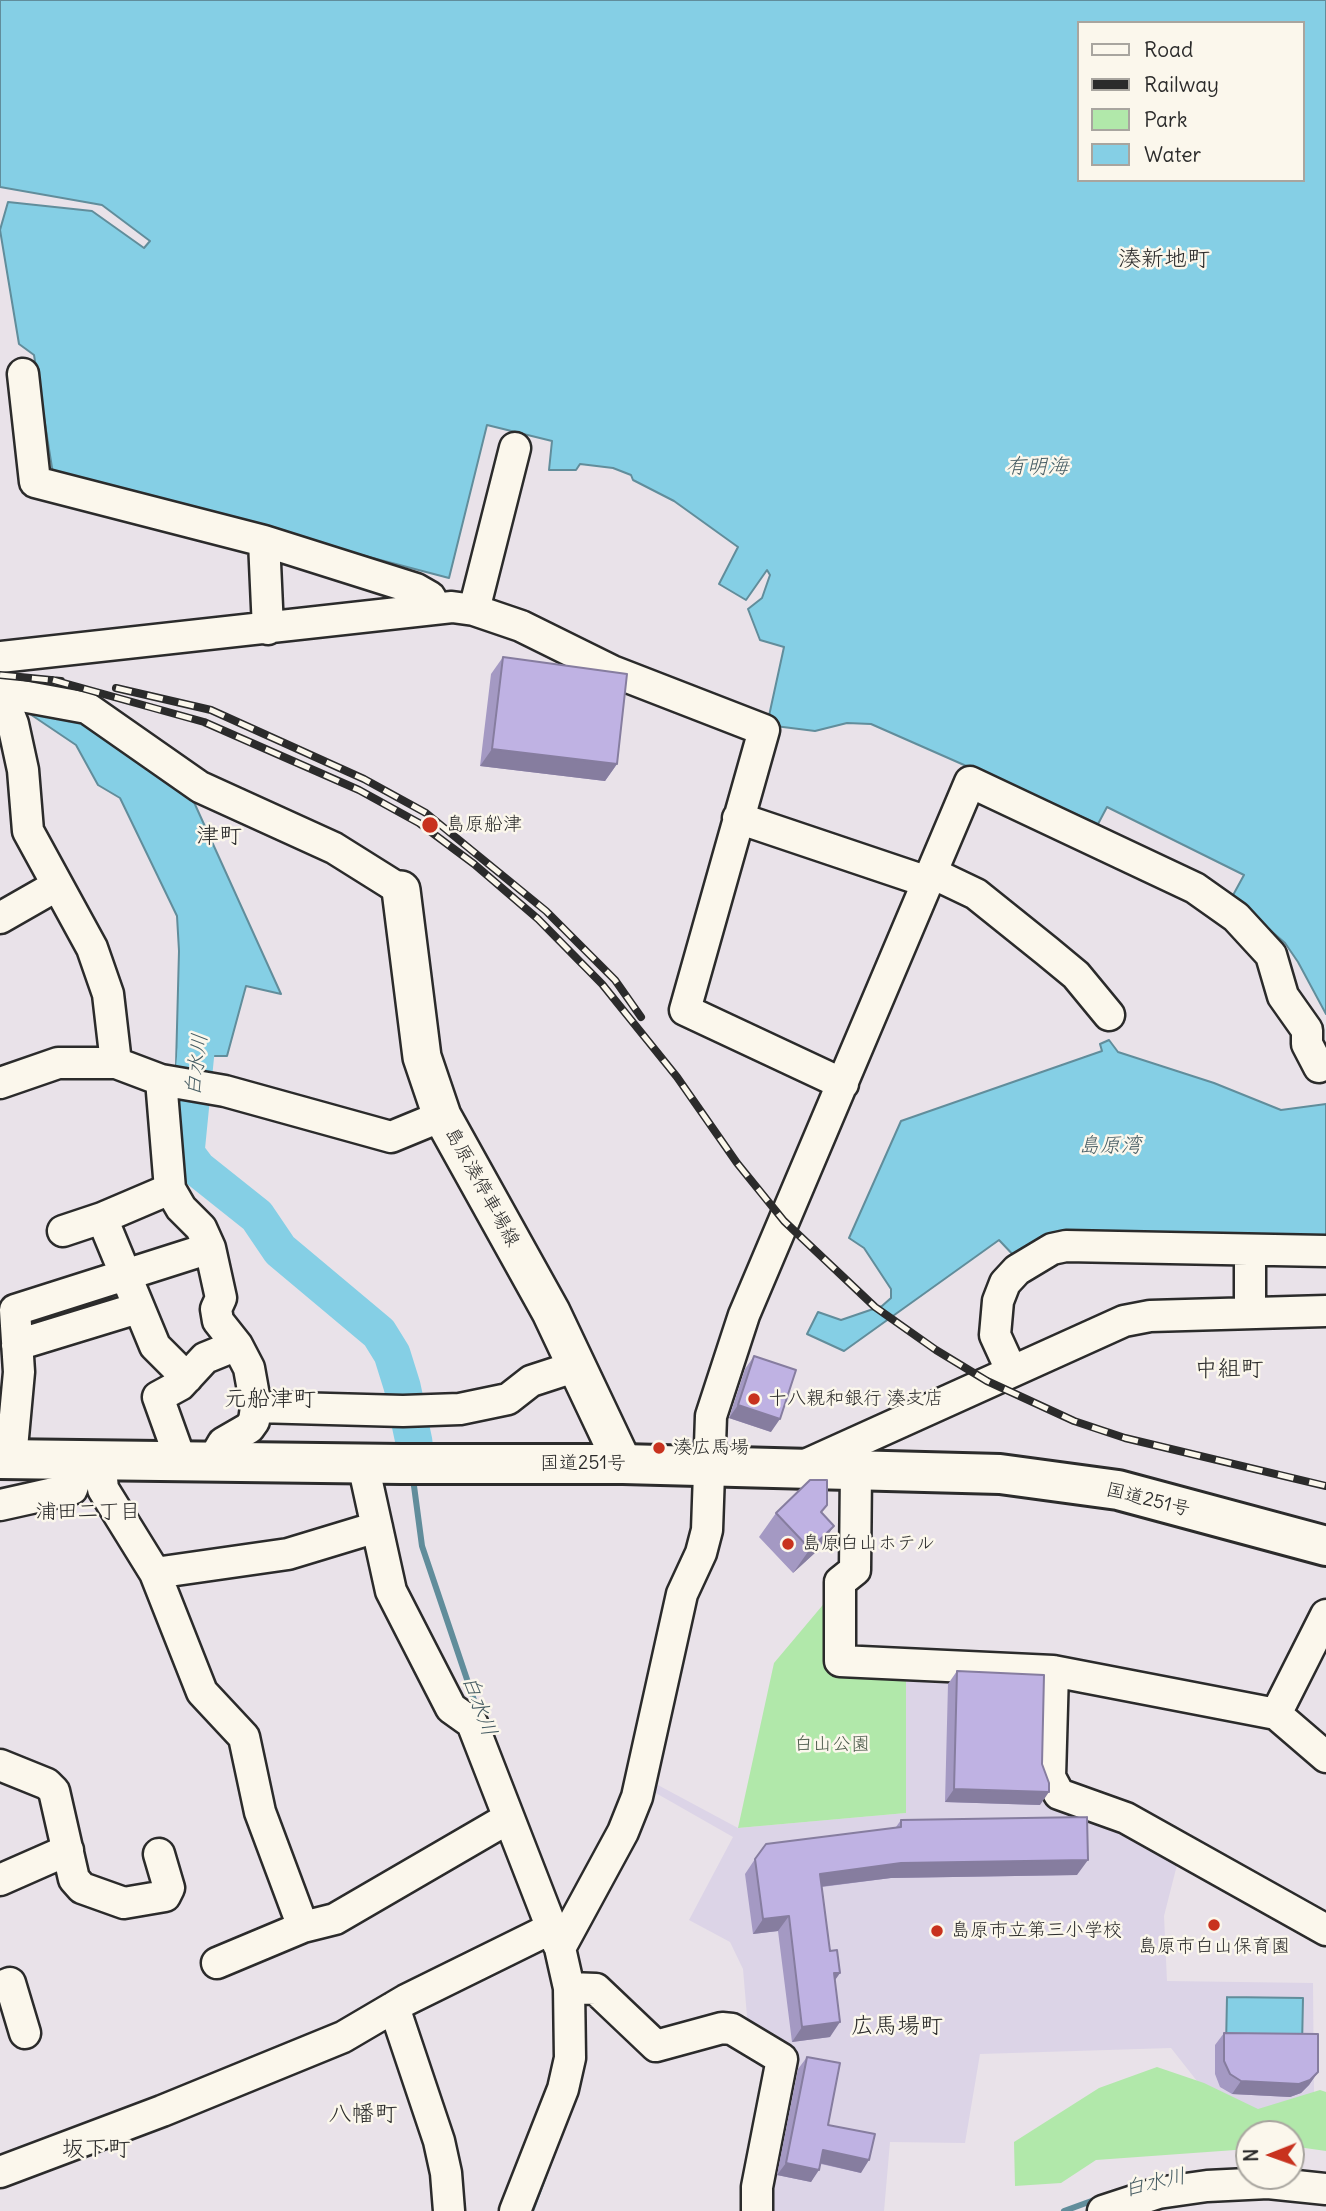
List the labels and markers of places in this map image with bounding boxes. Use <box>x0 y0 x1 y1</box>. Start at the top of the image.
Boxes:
place label: 島原船津 <box>446 814 522 836</box>
marker: 島原船津 <box>420 815 440 835</box>
place label: 十八親和銀行 湊支店 <box>768 1388 944 1410</box>
marker: 十八親和銀行 湊支店 <box>746 1391 762 1407</box>
place label: 湊広馬場 <box>673 1437 749 1459</box>
marker: 湊広馬場 <box>651 1440 667 1456</box>
place label: 島原白山ホテル <box>802 1533 935 1555</box>
marker: 島原白山ホテル <box>780 1536 796 1552</box>
marker: 島原市白山保育園 <box>1206 1917 1222 1933</box>
place label: 島原市立第三小学校 <box>951 1920 1122 1942</box>
marker: 島原市立第三小学校 <box>929 1923 945 1939</box>
place label: 島原市白山保育園 <box>1138 1936 1290 1958</box>

